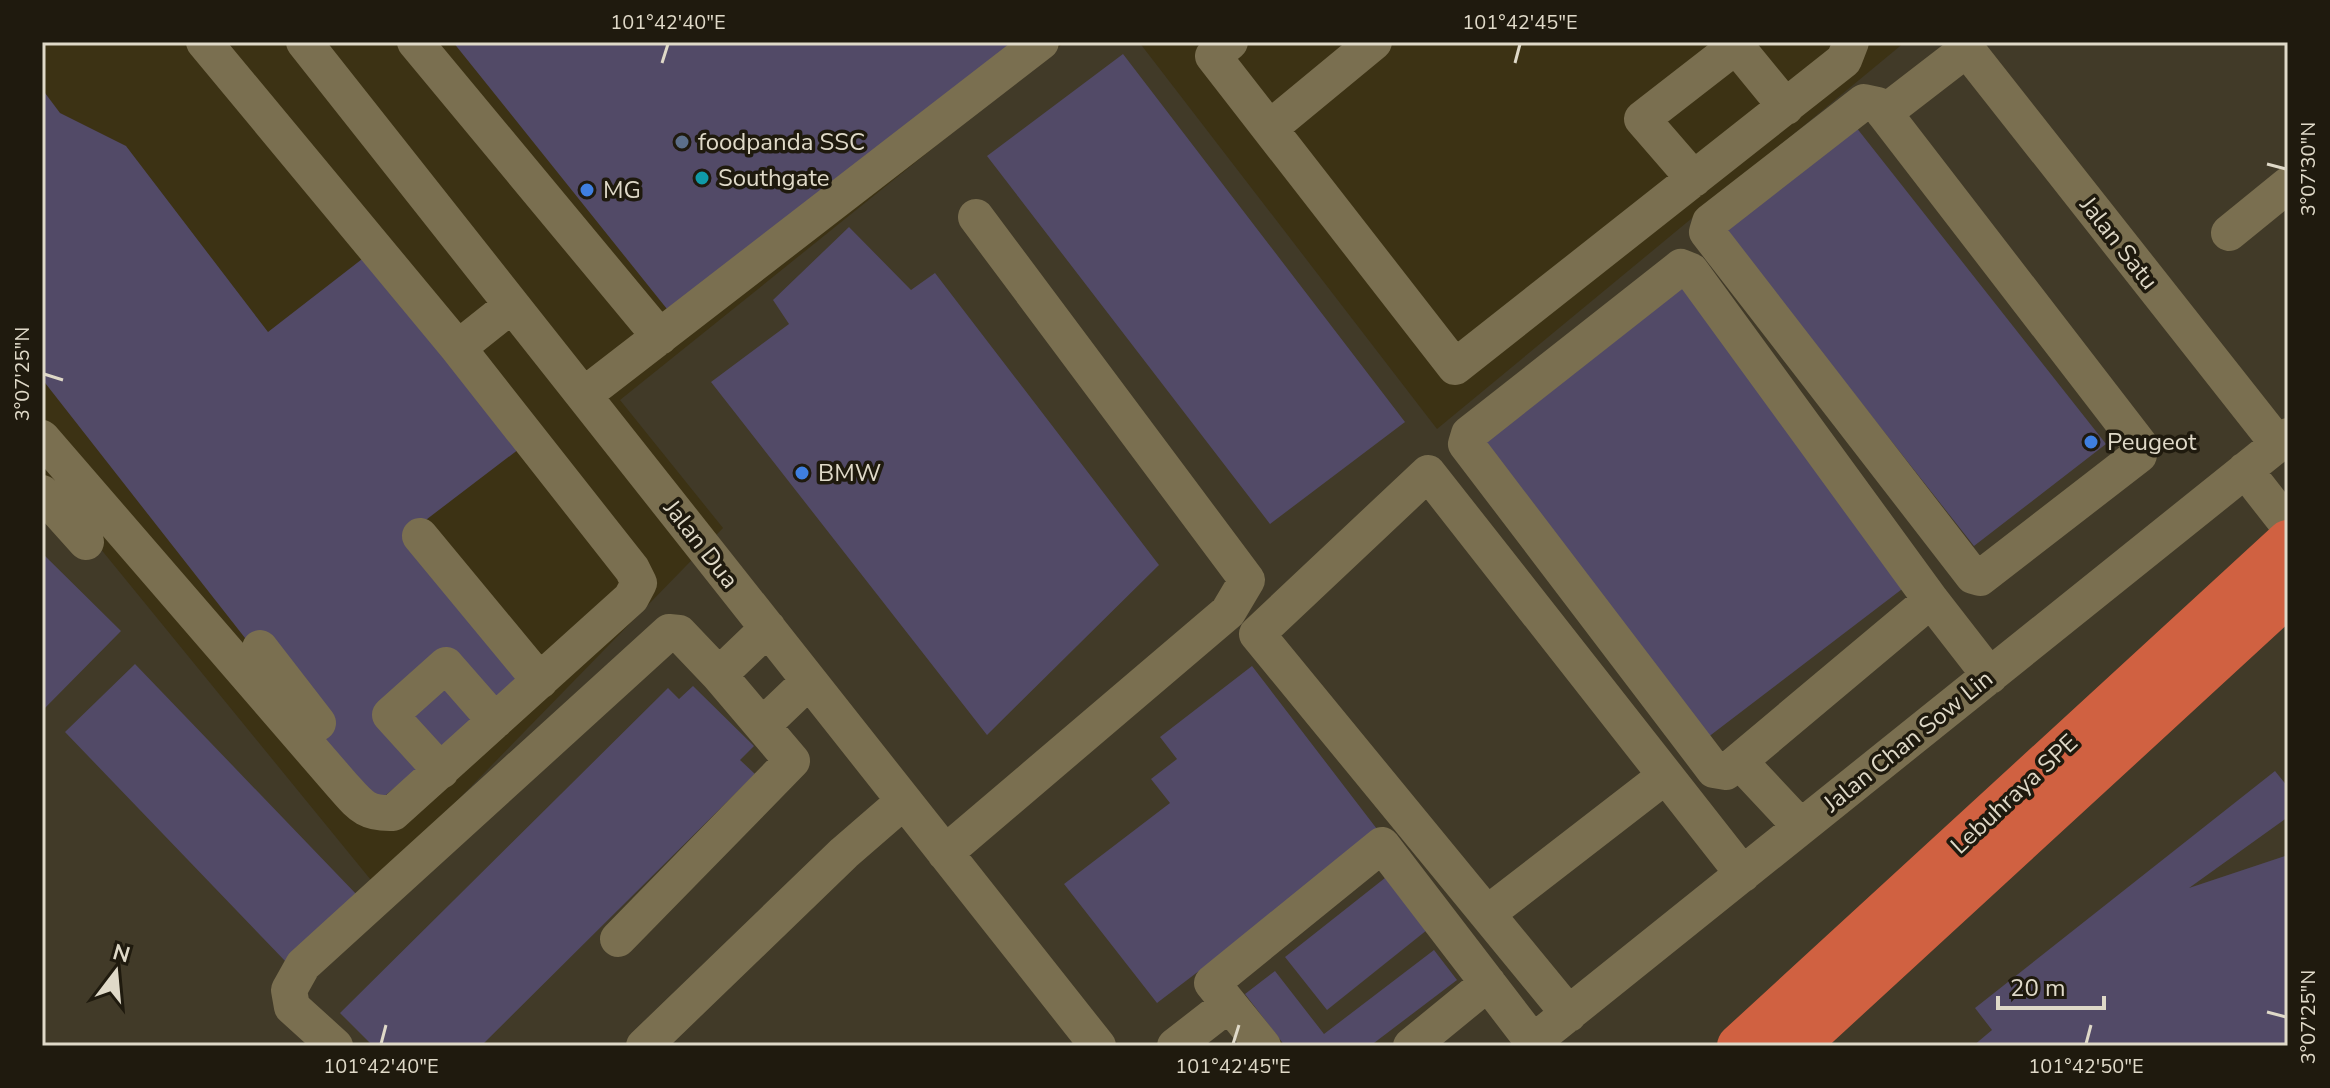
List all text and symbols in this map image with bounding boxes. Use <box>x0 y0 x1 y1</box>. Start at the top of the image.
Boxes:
text: 101°42'40"E <box>610 9 726 36</box>
text: 101°42'45"E <box>1462 9 1578 36</box>
text: 3°07'30"N <box>2295 122 2322 216</box>
place label: foodpanda SSC <box>698 126 865 158</box>
marker: foodpanda SSC <box>673 133 691 151</box>
place label: Southgate <box>718 162 829 194</box>
marker: Southgate <box>693 169 711 187</box>
place label: MG <box>603 174 641 206</box>
marker: MG <box>578 181 596 199</box>
street label: Jalan Satu <box>2072 189 2165 296</box>
text: 3°07'25"N <box>9 327 36 421</box>
place label: Peugeot <box>2107 426 2197 458</box>
marker: Peugeot <box>2082 433 2100 451</box>
place label: BMW <box>818 457 881 489</box>
marker: BMW <box>793 464 811 482</box>
street label: Jalan Dua <box>656 492 746 595</box>
street label: Jalan Chan Sow Lin <box>1816 663 1999 820</box>
street label: Lebuhraya SPE <box>1944 727 2084 861</box>
north arrow <box>76 932 156 1012</box>
text: N <box>109 937 133 970</box>
scale bar <box>1998 960 2104 1010</box>
text: 3°07'25"N <box>2295 970 2322 1064</box>
text: 20 m <box>2010 972 2066 1004</box>
text: 101°42'40"E <box>323 1053 439 1080</box>
text: 101°42'45"E <box>1175 1053 1291 1080</box>
text: 101°42'50"E <box>2028 1053 2144 1080</box>

